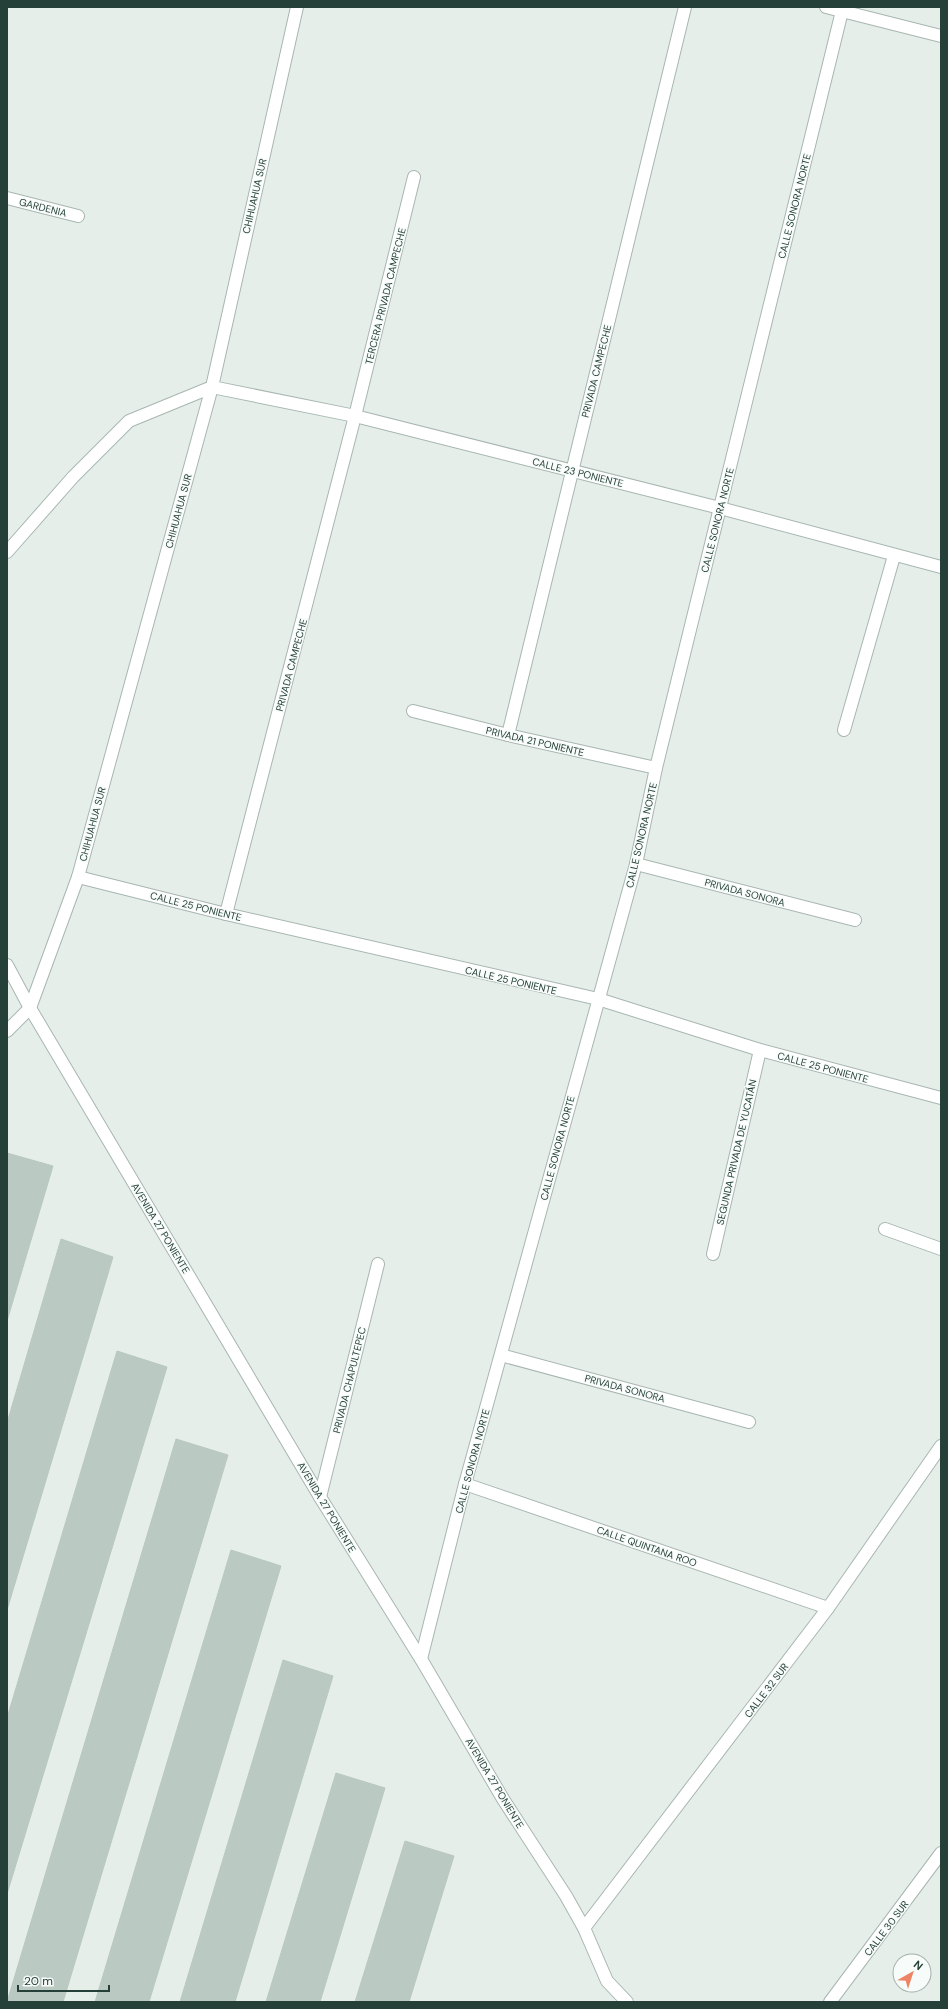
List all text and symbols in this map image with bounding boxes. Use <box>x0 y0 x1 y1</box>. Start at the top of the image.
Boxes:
street label: CALLE SONORA NORTE <box>775 152 814 260</box>
street label: CHIHUAHUA SUR <box>240 157 269 235</box>
street label: GARDENIA <box>18 195 68 220</box>
street label: TERCERA PRIVADA CAMPECHE <box>362 226 409 366</box>
street label: PRIVADA CAMPECHE <box>579 323 614 419</box>
street label: CALLE 23 PONIENTE <box>531 455 625 490</box>
street label: CALLE SONORA NORTE <box>698 466 737 574</box>
street label: CHIHUAHUA SUR <box>162 472 195 550</box>
street label: PRIVADA CAMPECHE <box>273 617 310 713</box>
street label: PRIVADA 21 PONIENTE <box>485 724 586 759</box>
street label: CALLE SONORA NORTE <box>623 781 660 889</box>
street label: CHIHUAHUA SUR <box>76 785 109 863</box>
street label: PRIVADA SONORA <box>703 875 787 910</box>
street label: CALLE 25 PONIENTE <box>149 889 243 924</box>
street label: CALLE 25 PONIENTE <box>464 964 558 997</box>
street label: CALLE 25 PONIENTE <box>776 1049 870 1086</box>
street label: SEGUNDA PRIVADA DE YUCATÁN <box>713 1078 760 1226</box>
street label: CALLE SONORA NORTE <box>537 1094 578 1202</box>
street label: AVENIDA 27 PONIENTE <box>128 1181 193 1276</box>
street label: PRIVADA CHAPULTEPEC <box>330 1326 369 1435</box>
street label: PRIVADA SONORA <box>583 1371 667 1406</box>
street label: CALLE SONORA NORTE <box>452 1407 493 1515</box>
street label: AVENIDA 27 PONIENTE <box>294 1460 359 1555</box>
street label: CALLE QUINTANA ROO <box>595 1523 699 1570</box>
street label: CALLE 32 SUR <box>742 1660 791 1720</box>
street label: AVENIDA 27 PONIENTE <box>462 1736 527 1831</box>
street label: CALLE 30 SUR <box>861 1898 912 1959</box>
north arrow <box>892 1953 932 1993</box>
text: N <box>911 1957 926 1973</box>
scale bar <box>18 1967 109 1993</box>
text: 20 m <box>24 1973 53 1989</box>

